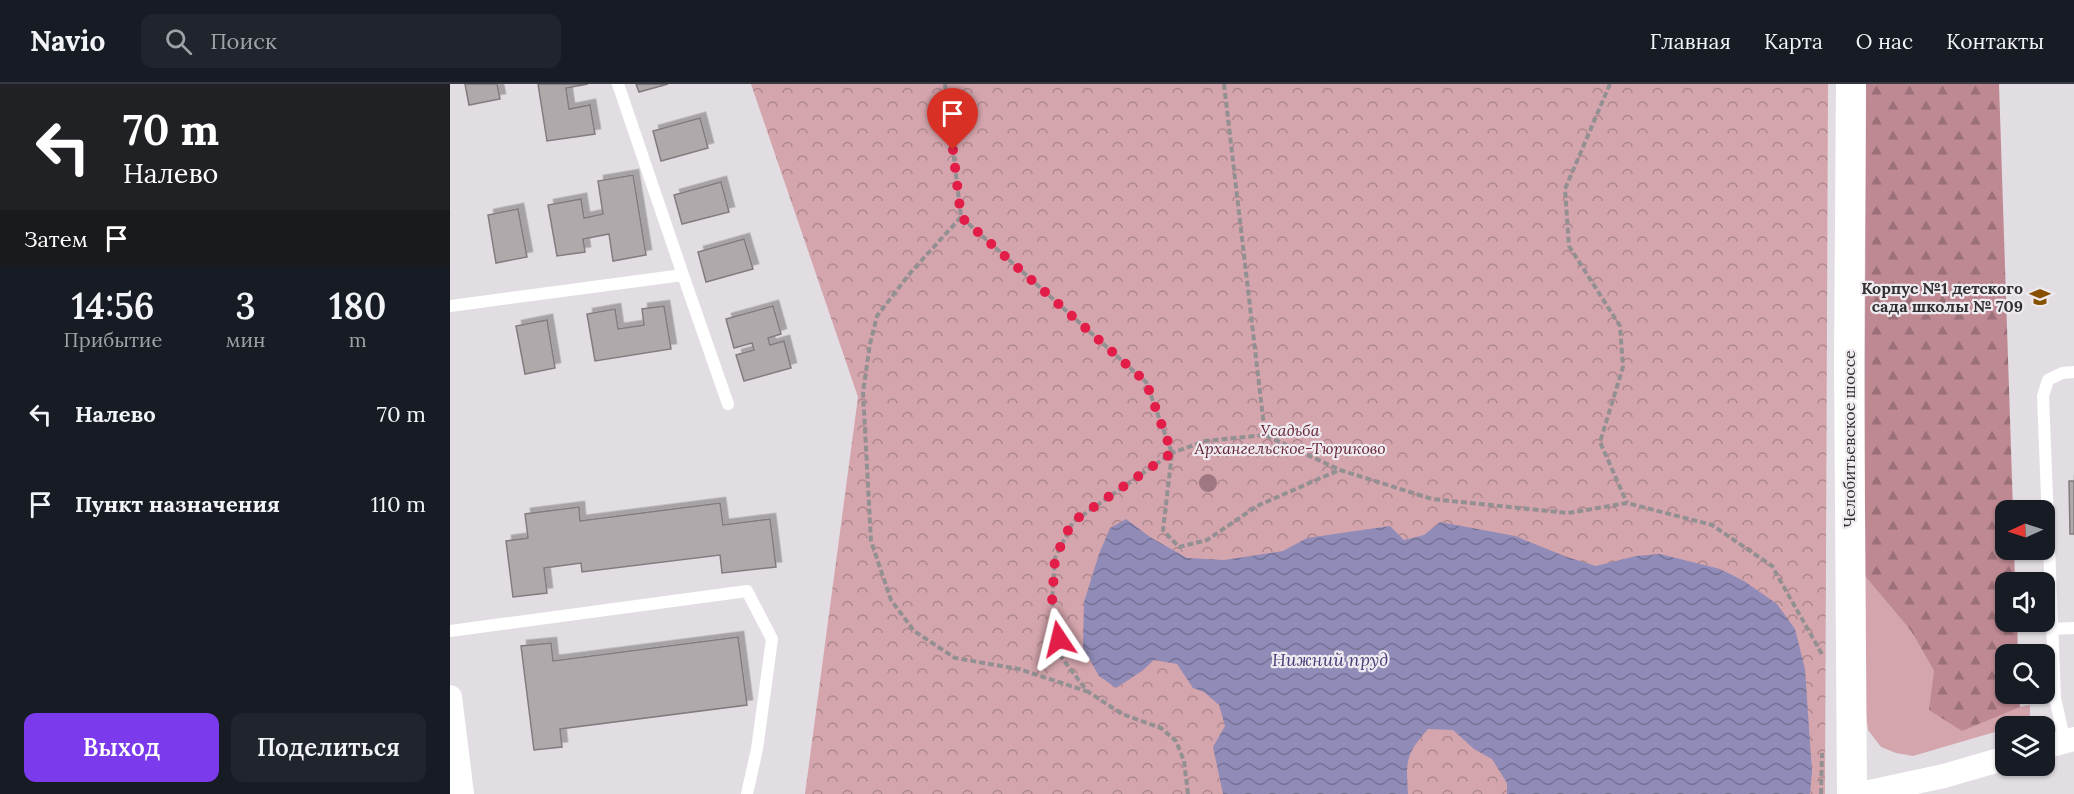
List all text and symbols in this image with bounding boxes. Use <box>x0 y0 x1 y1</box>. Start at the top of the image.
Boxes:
search box <box>141 14 561 68</box>
text: Navio <box>30 23 105 59</box>
icon: search <box>162 25 195 58</box>
text: Поиск <box>210 27 277 55</box>
text: Главная <box>1650 28 1731 55</box>
text: Карта <box>1764 28 1823 55</box>
text: О нас <box>1856 28 1913 55</box>
text: Контакты <box>1946 28 2044 55</box>
pin <box>927 88 978 150</box>
icon: arrive <box>936 97 969 130</box>
text: 70 m <box>123 103 219 157</box>
icon: left <box>24 108 102 186</box>
text: Налево <box>123 156 218 190</box>
icon: arrive <box>100 222 133 255</box>
text: Затем <box>24 225 88 253</box>
place label: Корпус №1 детского сада школы № 709 <box>1861 278 2023 316</box>
text: 14:56 <box>71 283 154 329</box>
text: 3 <box>236 283 256 329</box>
text: 180 <box>329 283 386 329</box>
school or university icon: Корпус №1 детского сада школы № 709 <box>2028 285 2052 309</box>
text: Прибытие <box>64 327 162 352</box>
text: мин <box>226 327 266 352</box>
text: m <box>349 327 367 352</box>
street label: Челобитьевское шоссе <box>1839 350 1859 528</box>
icon: left <box>24 398 57 431</box>
text: Налево <box>75 400 156 428</box>
text: 70 m <box>377 400 426 428</box>
park label: Усадьба Архангельское-Тюриково <box>1193 420 1386 458</box>
icon: arrive <box>24 488 57 521</box>
text: Пункт назначения <box>75 490 280 518</box>
text: 110 m <box>371 490 426 518</box>
north arrow <box>1995 500 2055 560</box>
map controls <box>1995 500 2055 776</box>
button: sound <box>1995 572 2055 632</box>
position arrow <box>1027 607 1091 671</box>
button: search <box>1995 644 2055 704</box>
water label: Нижний пруд <box>1272 648 1388 671</box>
button: Выход <box>24 713 219 782</box>
button: Поделиться <box>231 713 426 782</box>
button: layers <box>1995 716 2055 776</box>

